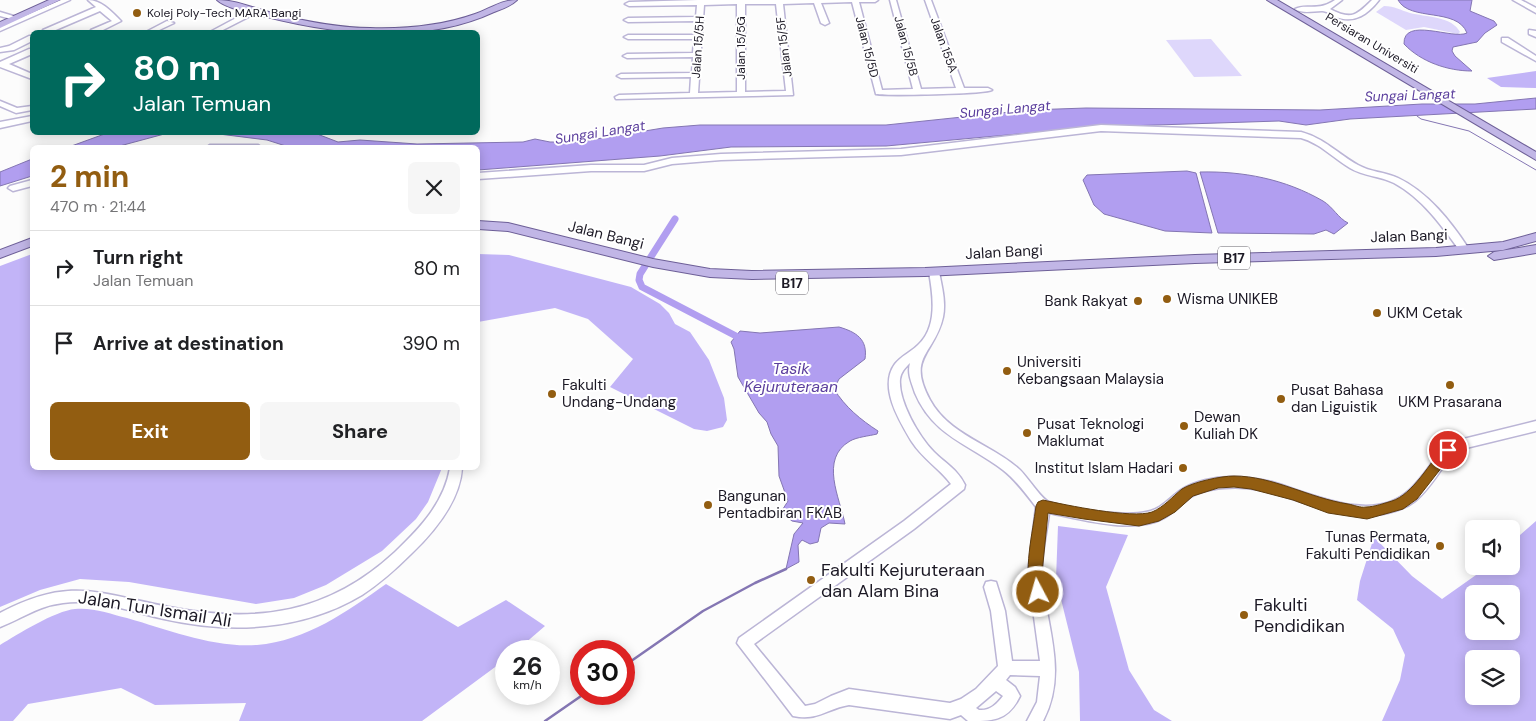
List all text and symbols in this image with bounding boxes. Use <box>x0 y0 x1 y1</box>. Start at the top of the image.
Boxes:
place label: Kolej Poly-Tech MARA Bangi <box>147 5 301 21</box>
marker: Kolej Poly-Tech MARA Bangi <box>131 7 143 19</box>
street label: Persiaran Universiti <box>1323 9 1422 77</box>
street label: Jalan 15/5B <box>890 14 922 78</box>
street label: Jalan 15/5H <box>688 15 708 79</box>
street label: Jalan 15/5F <box>772 15 796 78</box>
street label: Jalan 15/5D <box>852 15 882 79</box>
street label: Jalan 155A <box>927 15 961 75</box>
street label: Jalan 15/5G <box>733 16 749 80</box>
text: 80 m <box>133 45 221 91</box>
icon: right <box>50 50 115 115</box>
water label: Sungai Langat <box>1364 84 1456 106</box>
text: Jalan Temuan <box>133 89 271 118</box>
water label: Sungai Langat <box>959 96 1052 122</box>
water label: Sungai Langat <box>554 116 647 148</box>
text: 2 min <box>50 157 129 196</box>
button: close <box>408 162 460 214</box>
text: 470 m · 21:44 <box>50 196 146 217</box>
street label: Jalan Bangi <box>566 216 646 254</box>
street label: Jalan Bangi <box>1370 225 1448 247</box>
street label: Jalan Bangi <box>965 240 1043 264</box>
text: Turn right <box>93 245 183 270</box>
road number: B17 <box>1218 247 1250 270</box>
icon: right <box>50 254 78 282</box>
text: 80 m <box>413 256 460 281</box>
text: Jalan Temuan <box>93 270 193 291</box>
road number: B17 <box>776 272 808 294</box>
place label: Wisma UNIKEB <box>1177 289 1278 309</box>
place label: Bank Rakyat <box>1045 291 1128 311</box>
marker: Wisma UNIKEB <box>1161 293 1173 305</box>
marker: Bank Rakyat <box>1132 295 1144 307</box>
place label: UKM Cetak <box>1387 303 1463 323</box>
marker: UKM Cetak <box>1371 307 1383 319</box>
icon: arrive <box>50 329 78 357</box>
text: Arrive at destination <box>93 331 284 356</box>
text: 390 m <box>402 331 460 356</box>
place label: Universiti Kebangsaan Malaysia <box>1017 352 1164 389</box>
water label: Tasik Kejuruteraan <box>744 358 838 397</box>
marker: Universiti Kebangsaan Malaysia <box>1001 365 1013 377</box>
place label: Fakulti Undang-Undang <box>562 375 676 412</box>
marker: UKM Prasarana <box>1444 379 1456 391</box>
place label: Pusat Bahasa dan Liguistik <box>1291 380 1383 417</box>
marker: Fakulti Undang-Undang <box>546 388 558 400</box>
place label: UKM Prasarana <box>1398 392 1502 412</box>
marker: Pusat Bahasa dan Liguistik <box>1275 393 1287 405</box>
button: Exit <box>50 402 250 460</box>
button: Share <box>260 402 460 460</box>
place label: Dewan Kuliah DK <box>1194 407 1258 444</box>
place label: Pusat Teknologi Maklumat <box>1037 414 1144 451</box>
marker: Dewan Kuliah DK <box>1178 420 1190 432</box>
marker: Pusat Teknologi Maklumat <box>1021 427 1033 439</box>
pin <box>1427 429 1469 471</box>
icon: arrive <box>1434 436 1462 464</box>
place label: Institut Islam Hadari <box>1035 458 1173 478</box>
marker: Institut Islam Hadari <box>1177 462 1189 474</box>
place label: Bangunan Pentadbiran FKAB <box>718 486 842 523</box>
marker: Bangunan Pentadbiran FKAB <box>702 499 714 511</box>
map controls <box>1465 520 1520 705</box>
button: sound <box>1465 520 1520 575</box>
place label: Tunas Permata, Fakulti Pendidikan <box>1306 527 1430 564</box>
marker: Tunas Permata, Fakulti Pendidikan <box>1434 540 1446 552</box>
place label: Fakulti Kejuruteraan dan Alam Bina <box>821 558 985 603</box>
position arrow <box>1011 565 1063 617</box>
marker: Fakulti Kejuruteraan dan Alam Bina <box>805 574 817 586</box>
street label: Jalan Tun Ismail Ali <box>77 585 233 633</box>
button: search <box>1465 585 1520 640</box>
place label: Fakulti Pendidikan <box>1254 593 1345 638</box>
marker: Fakulti Pendidikan <box>1238 609 1250 621</box>
speed limit sign: 30 <box>570 640 635 705</box>
text: 26 <box>512 650 543 683</box>
button: layers <box>1465 650 1520 705</box>
text: km/h <box>513 677 542 693</box>

